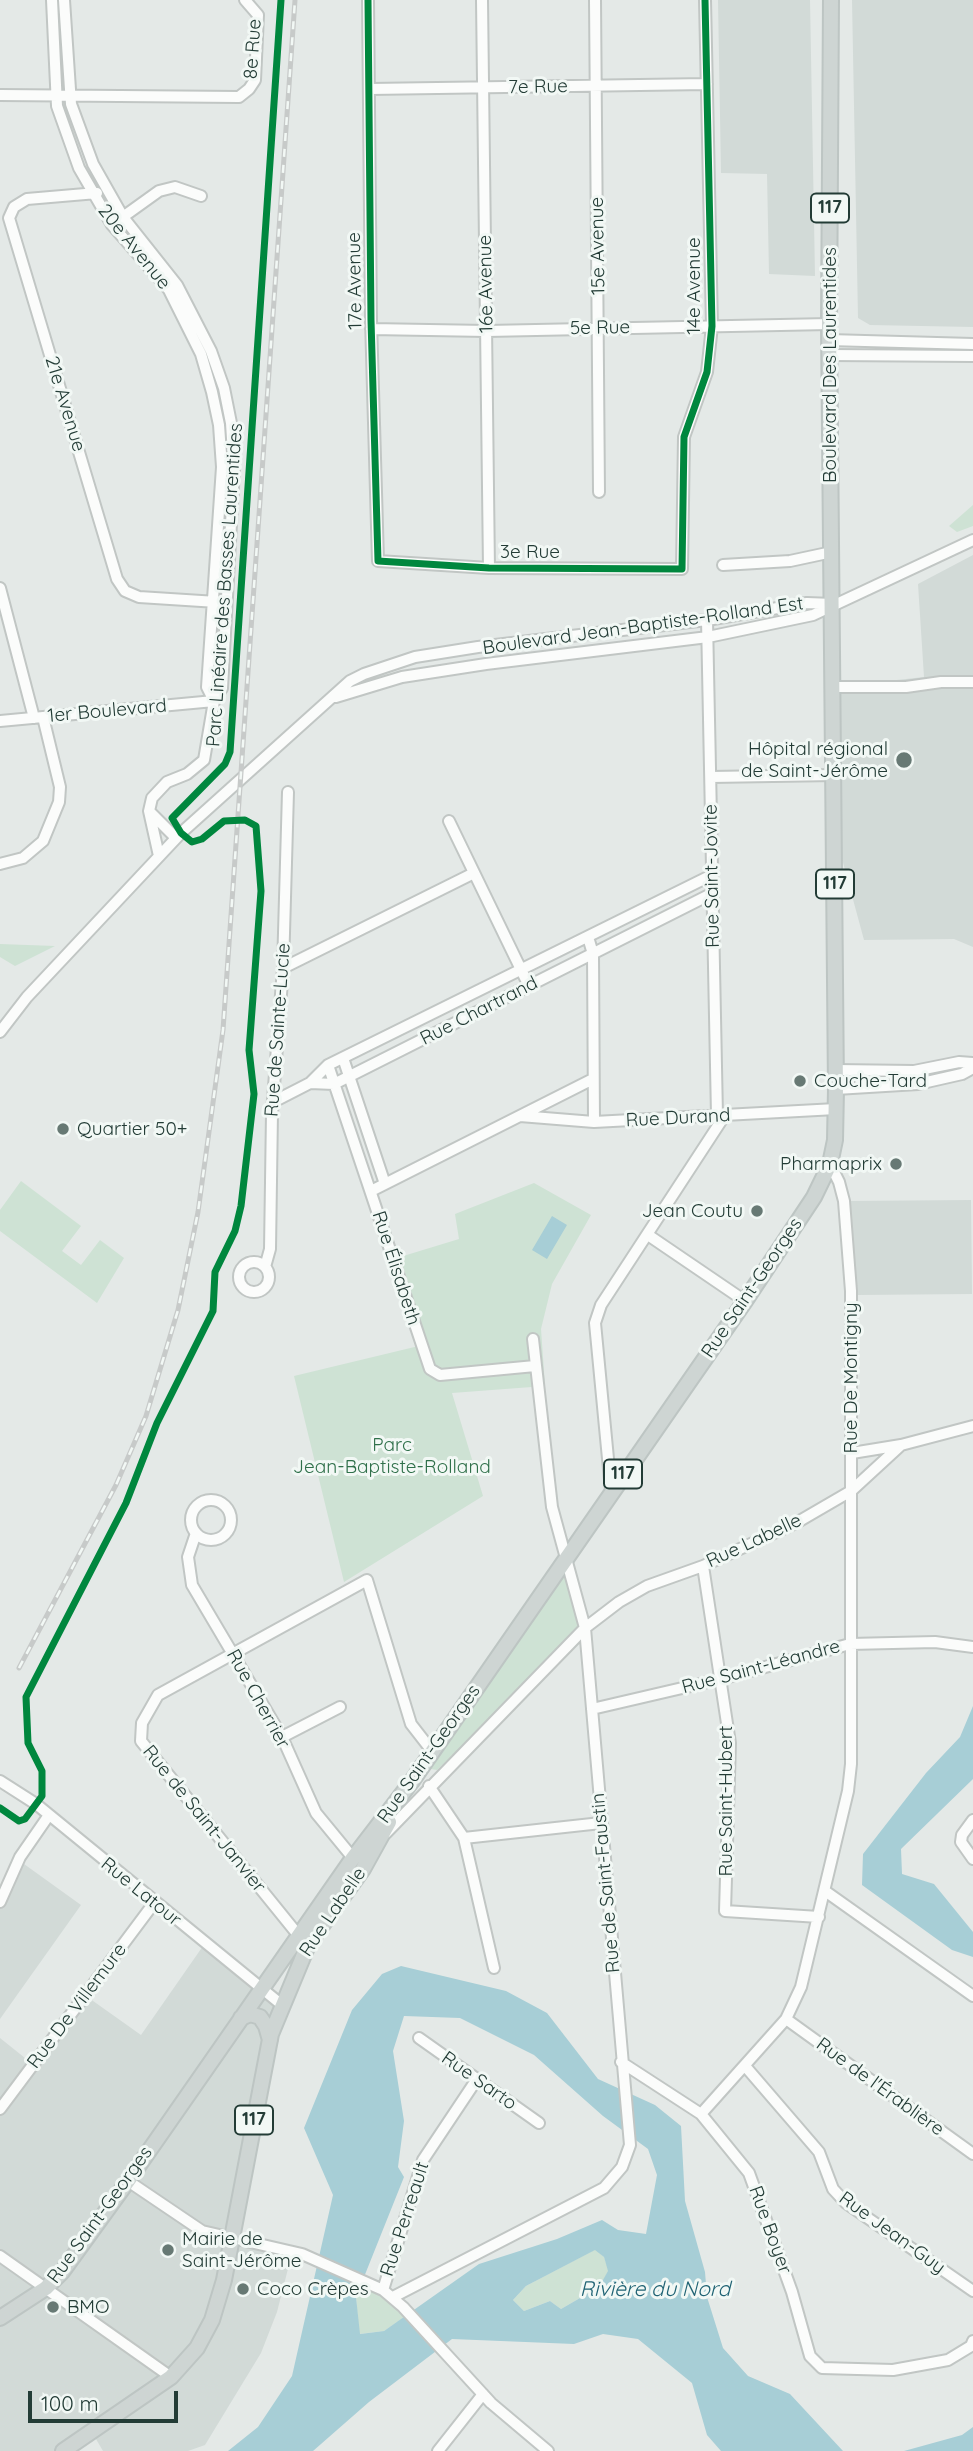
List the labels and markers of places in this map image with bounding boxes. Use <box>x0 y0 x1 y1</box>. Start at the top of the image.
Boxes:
place label: Hôpital régional de Saint-Jérôme <box>741 738 888 782</box>
marker: Hôpital régional de Saint-Jérôme <box>894 750 914 770</box>
place label: Couche-Tard <box>814 1070 927 1092</box>
marker: Couche-Tard <box>792 1073 808 1089</box>
place label: Quartier 50+ <box>77 1118 187 1140</box>
marker: Quartier 50+ <box>55 1121 71 1137</box>
place label: Pharmaprix <box>780 1153 882 1175</box>
marker: Pharmaprix <box>888 1156 904 1172</box>
place label: Jean Coutu <box>642 1200 743 1222</box>
marker: Jean Coutu <box>749 1203 765 1219</box>
place label: Mairie de Saint-Jérôme <box>182 2228 302 2272</box>
marker: Mairie de Saint-Jérôme <box>160 2242 176 2258</box>
place label: Coco Crèpes <box>257 2278 369 2300</box>
marker: Coco Crèpes <box>235 2281 251 2297</box>
place label: BMO <box>67 2296 110 2318</box>
marker: BMO <box>45 2299 61 2315</box>

